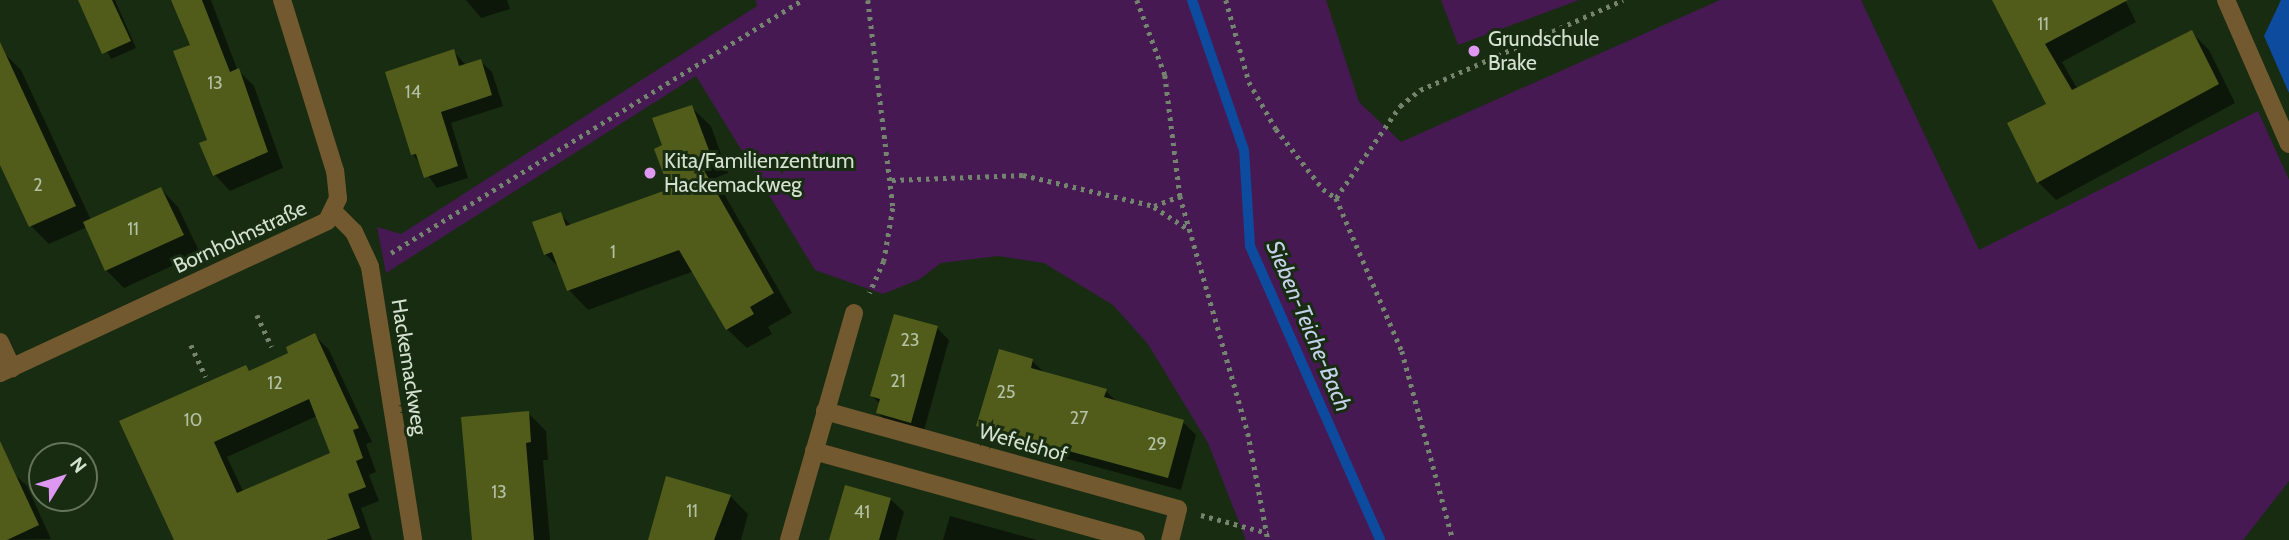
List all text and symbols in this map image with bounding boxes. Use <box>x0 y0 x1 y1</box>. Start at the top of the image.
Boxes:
house number: 11 <box>2037 13 2049 35</box>
place label: Grundschule Brake <box>1488 26 1599 76</box>
marker: Grundschule Brake <box>1466 43 1482 59</box>
house number: 13 <box>207 72 223 94</box>
house number: 14 <box>405 81 421 103</box>
place label: Kita/Familienzentrum Hackemackweg <box>664 148 855 198</box>
marker: Kita/Familienzentrum Hackemackweg <box>642 165 658 181</box>
house number: 2 <box>33 174 43 196</box>
street label: Bornholmstraße <box>169 195 311 279</box>
house number: 11 <box>127 218 139 240</box>
water label: Sieben-Teiche-Bach <box>1261 236 1357 416</box>
house number: 1 <box>610 241 616 263</box>
street label: Hackemackweg <box>386 297 432 437</box>
house number: 23 <box>900 329 920 351</box>
house number: 21 <box>890 370 906 392</box>
house number: 12 <box>267 372 283 394</box>
house number: 25 <box>996 381 1016 403</box>
house number: 27 <box>1070 407 1088 429</box>
house number: 10 <box>184 409 202 431</box>
street label: Wefelshof <box>976 418 1070 468</box>
house number: 29 <box>1147 433 1167 455</box>
north arrow <box>28 442 98 512</box>
text: N <box>65 453 92 477</box>
house number: 13 <box>491 481 507 503</box>
house number: 11 <box>686 500 698 522</box>
house number: 41 <box>854 501 870 523</box>

